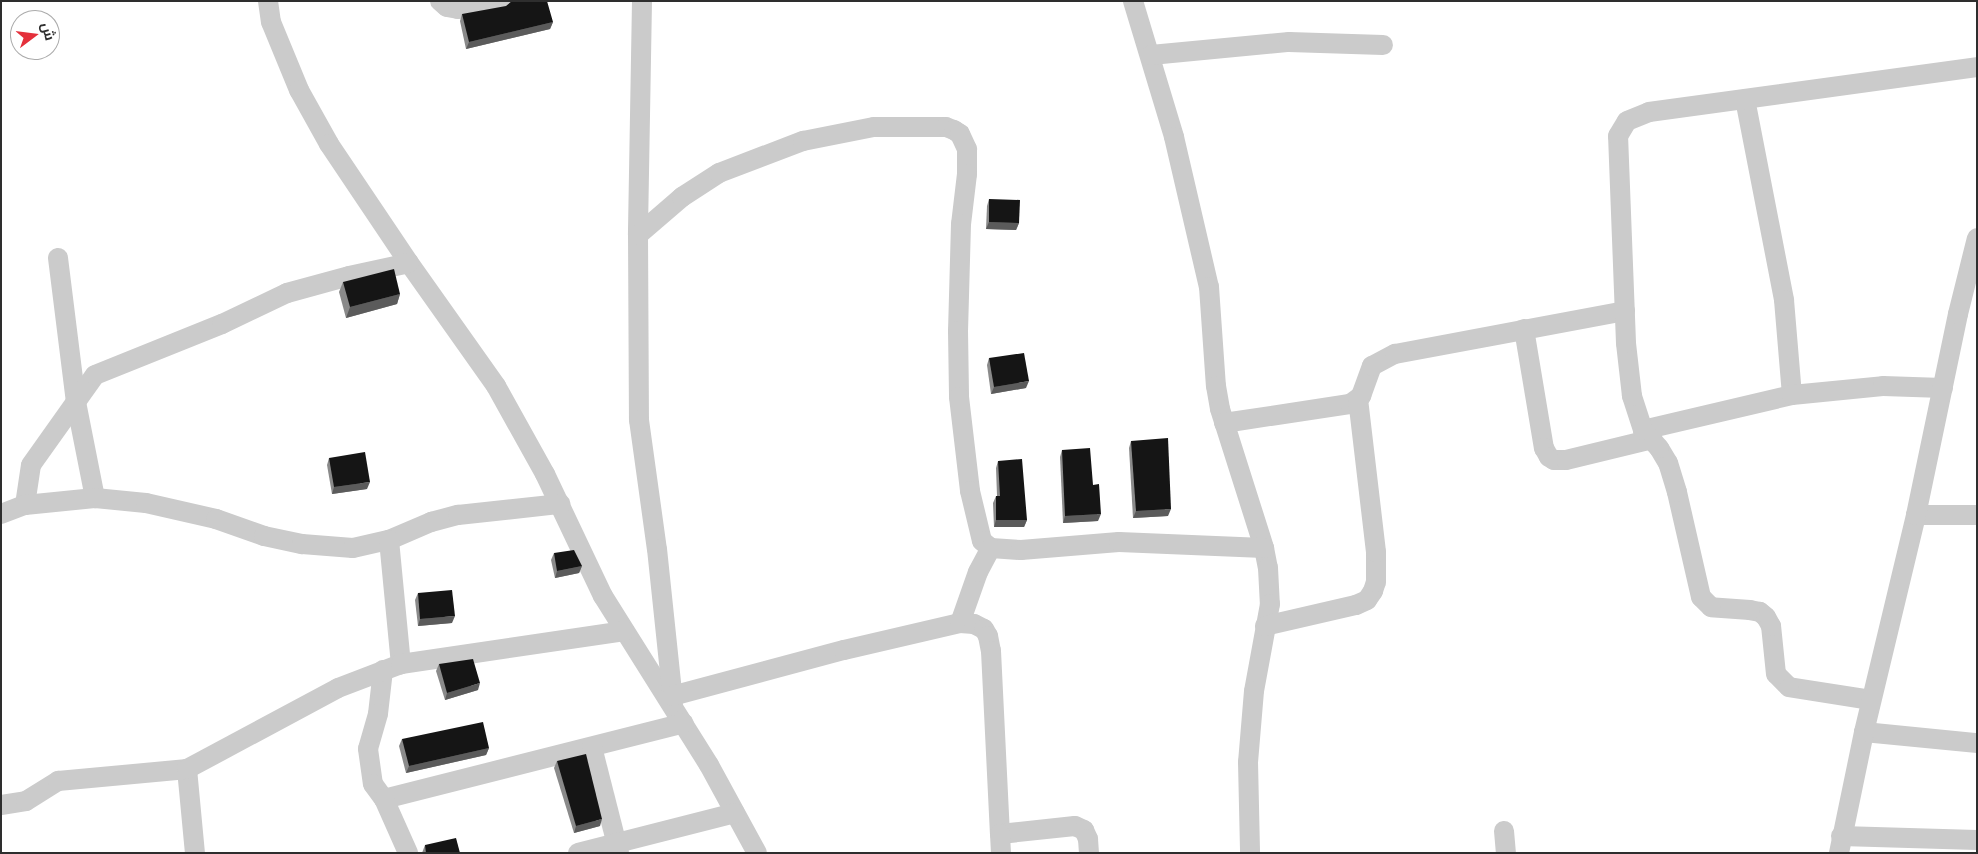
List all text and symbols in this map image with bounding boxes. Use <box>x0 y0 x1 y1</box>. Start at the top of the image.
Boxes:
north arrow <box>10 10 60 60</box>
text: ش <box>37 20 61 43</box>

